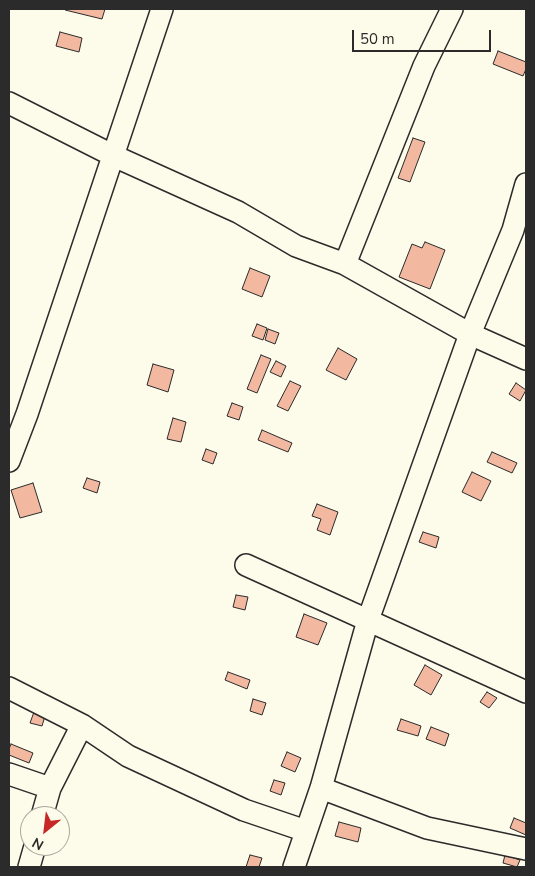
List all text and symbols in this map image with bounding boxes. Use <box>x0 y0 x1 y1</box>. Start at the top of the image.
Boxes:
scale bar <box>355 20 494 52</box>
text: 50 m <box>360 29 395 49</box>
north arrow <box>20 806 70 856</box>
text: N <box>29 833 47 855</box>

